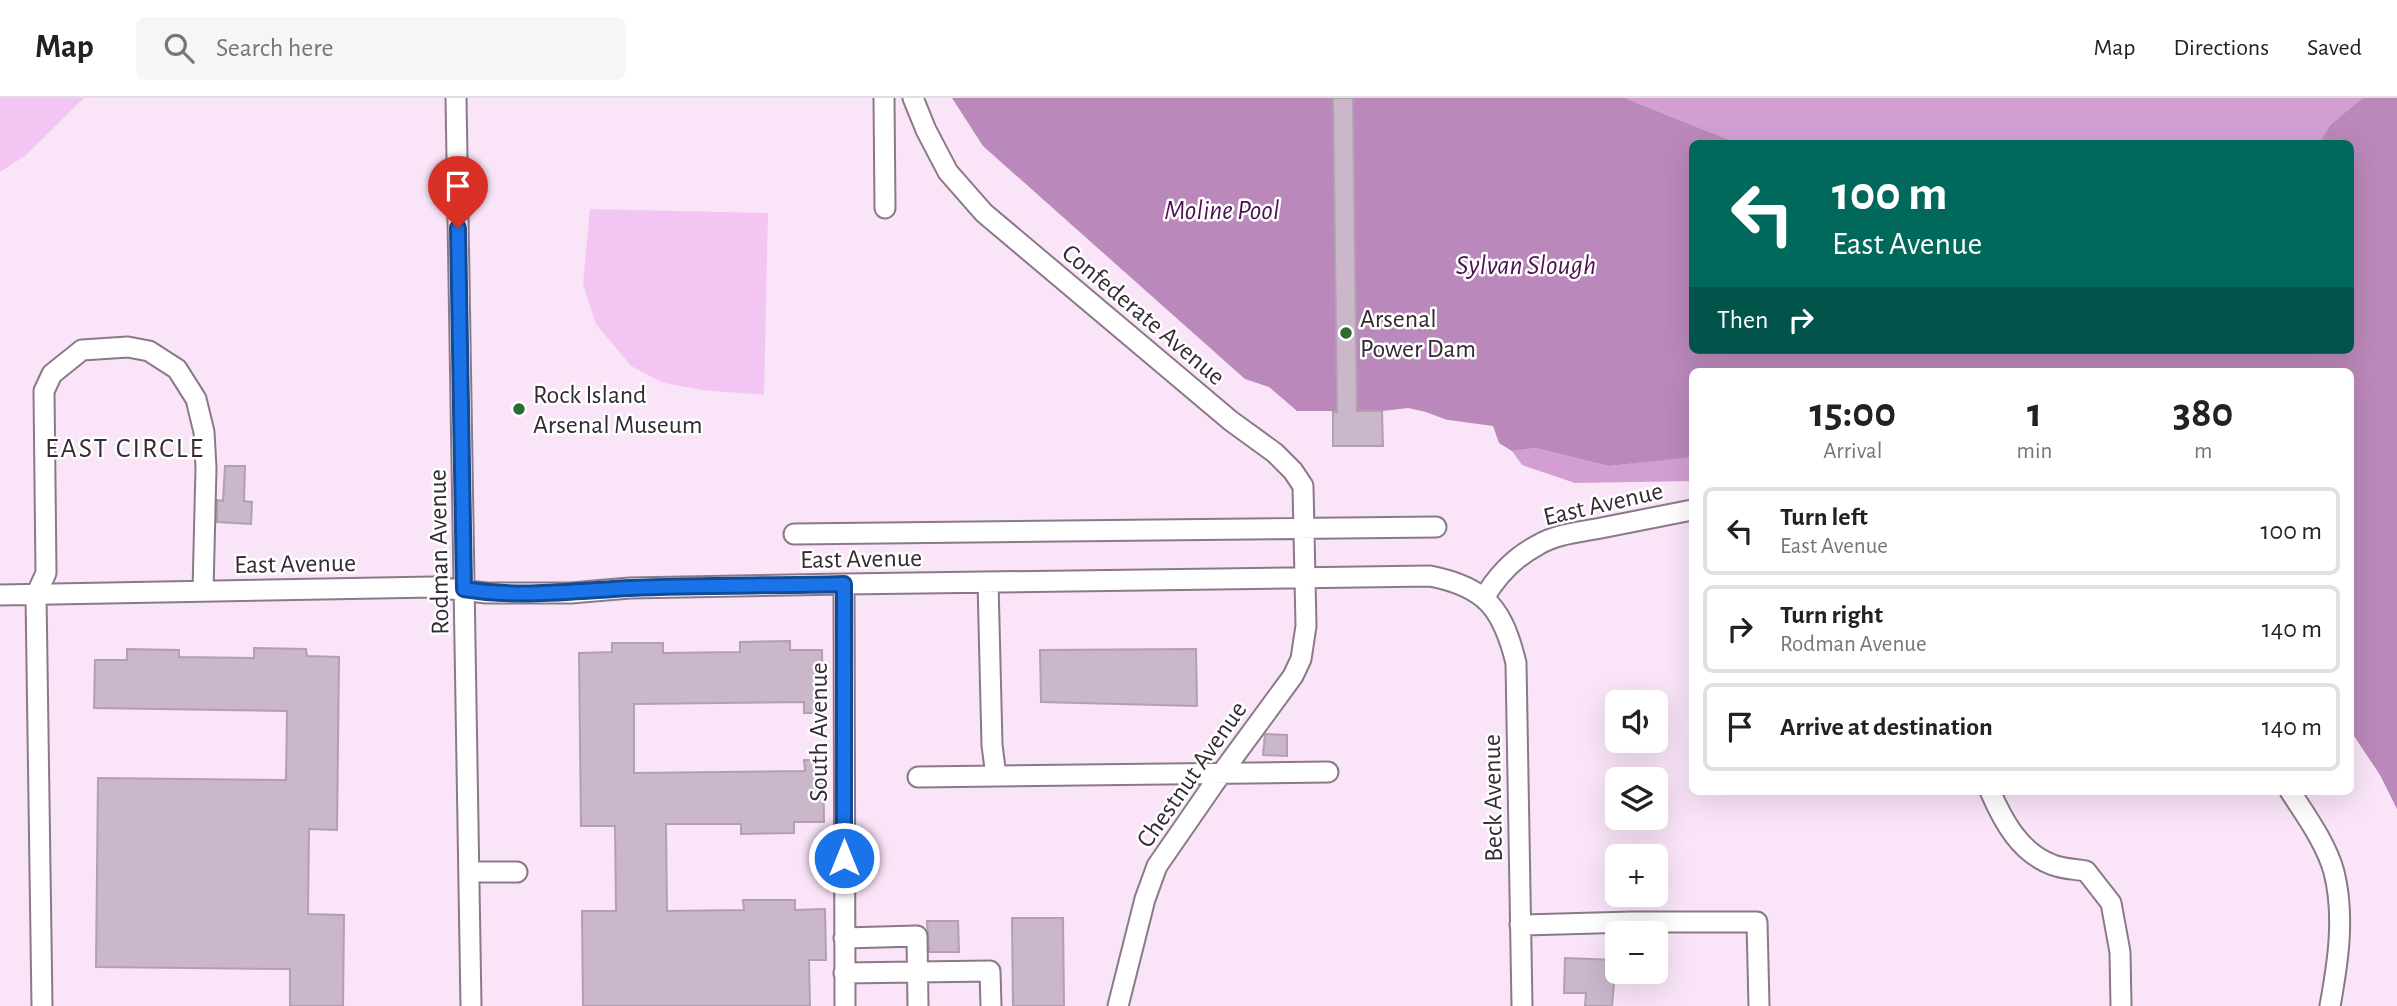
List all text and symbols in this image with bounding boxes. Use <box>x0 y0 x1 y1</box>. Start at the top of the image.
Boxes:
search box <box>136 17 626 80</box>
icon: search <box>160 29 198 67</box>
text: Map <box>35 31 94 64</box>
text: Search here <box>216 35 334 61</box>
text: Map <box>2093 36 2135 60</box>
text: Directions <box>2173 36 2269 60</box>
text: Saved <box>2307 36 2362 60</box>
pin <box>428 156 488 228</box>
icon: arrive <box>439 167 477 205</box>
icon: left <box>1717 168 1808 259</box>
text: 100 m <box>1832 170 1948 219</box>
water label: Moline Pool <box>1164 197 1280 225</box>
text: East Avenue <box>1832 228 1982 260</box>
street label: Confederate Avenue <box>1057 239 1230 390</box>
water label: Sylvan Slough <box>1456 252 1596 280</box>
icon: right <box>1782 301 1820 339</box>
place label: Arsenal Power Dam <box>1360 306 1476 362</box>
text: Then <box>1717 307 1768 333</box>
marker: Arsenal Power Dam <box>1338 325 1354 341</box>
place label: Rock Island Arsenal Museum <box>533 382 703 438</box>
text: 15:00 <box>1809 392 1896 434</box>
text: 1 <box>2027 392 2042 434</box>
text: 380 <box>2173 392 2234 434</box>
marker: Rock Island Arsenal Museum <box>511 401 527 417</box>
district label: EAST CIRCLE <box>45 435 205 463</box>
text: Arrival <box>1823 440 1882 463</box>
text: min <box>2017 440 2052 463</box>
text: m <box>2194 440 2212 463</box>
street label: Rodman Avenue <box>425 469 453 635</box>
street label: East Avenue <box>1541 478 1666 530</box>
text: Turn left <box>1780 504 1868 530</box>
icon: left <box>1721 512 1759 550</box>
text: 100 m <box>2261 518 2322 544</box>
text: East Avenue <box>1780 535 1888 558</box>
street label: East Avenue <box>800 545 922 573</box>
street label: East Avenue <box>234 550 356 578</box>
text: Turn right <box>1780 602 1883 628</box>
icon: right <box>1721 610 1759 648</box>
text: 140 m <box>2262 616 2322 642</box>
text: Rodman Avenue <box>1780 633 1927 656</box>
street label: South Avenue <box>806 662 832 802</box>
map controls <box>1605 690 1668 984</box>
button: sound <box>1605 690 1668 753</box>
street label: Chestnut Avenue <box>1132 697 1252 852</box>
icon: arrive <box>1721 708 1759 746</box>
text: Arrive at destination <box>1780 714 1993 740</box>
text: 140 m <box>2262 714 2322 740</box>
street label: Beck Avenue <box>1479 734 1507 862</box>
button: layers <box>1605 767 1668 830</box>
position arrow <box>807 821 881 895</box>
button: + <box>1605 844 1668 907</box>
button: − <box>1605 921 1668 984</box>

